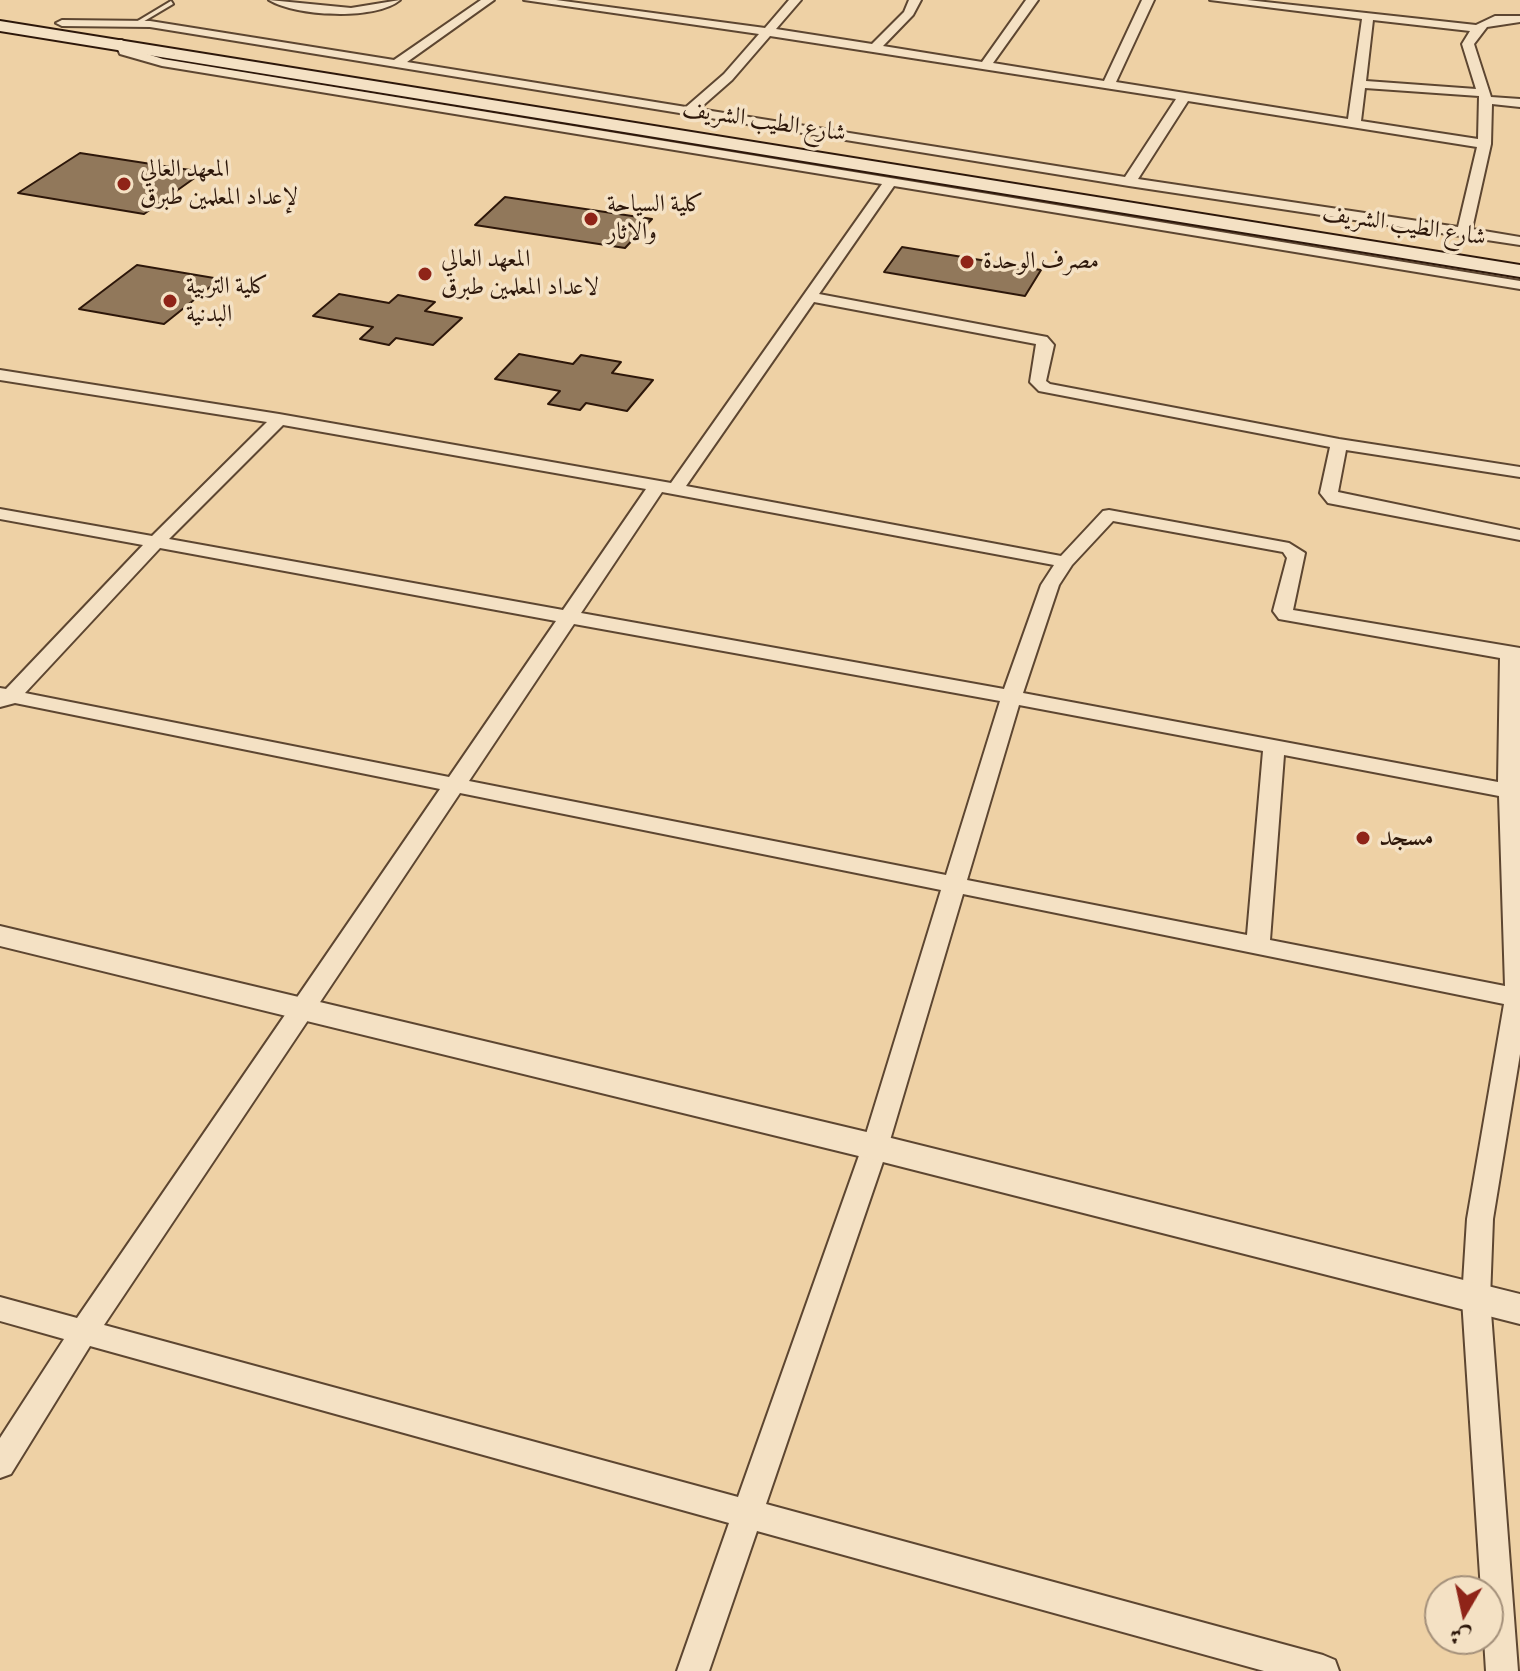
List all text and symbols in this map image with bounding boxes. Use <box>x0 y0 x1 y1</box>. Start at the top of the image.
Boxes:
street label: شارع الطيب الشريف <box>680 95 848 149</box>
place label: المعهد العالي لإعداد المعلمين طبرق <box>140 156 298 212</box>
marker: المعهد العالي لإعداد المعلمين طبرق <box>115 175 133 193</box>
place label: كلية السياحة والاثار <box>607 191 704 247</box>
street label: شارع الطيب الشريف <box>1320 199 1488 253</box>
marker: كلية السياحة والاثار <box>582 210 600 228</box>
place label: المعهد العالي لاعداد المعلمين طبرق <box>441 246 599 302</box>
place label: مصرف الوحدة <box>983 248 1099 276</box>
marker: مصرف الوحدة <box>958 253 976 271</box>
marker: المعهد العالي لاعداد المعلمين طبرق <box>416 265 434 283</box>
place label: كلية التربية البدنية <box>186 273 269 329</box>
marker: كلية التربية البدنية <box>161 292 179 310</box>
place label: مسجد <box>1379 821 1434 855</box>
marker: مسجد <box>1354 829 1372 847</box>
north arrow <box>1424 1575 1504 1655</box>
text: ش <box>1447 1619 1474 1654</box>

